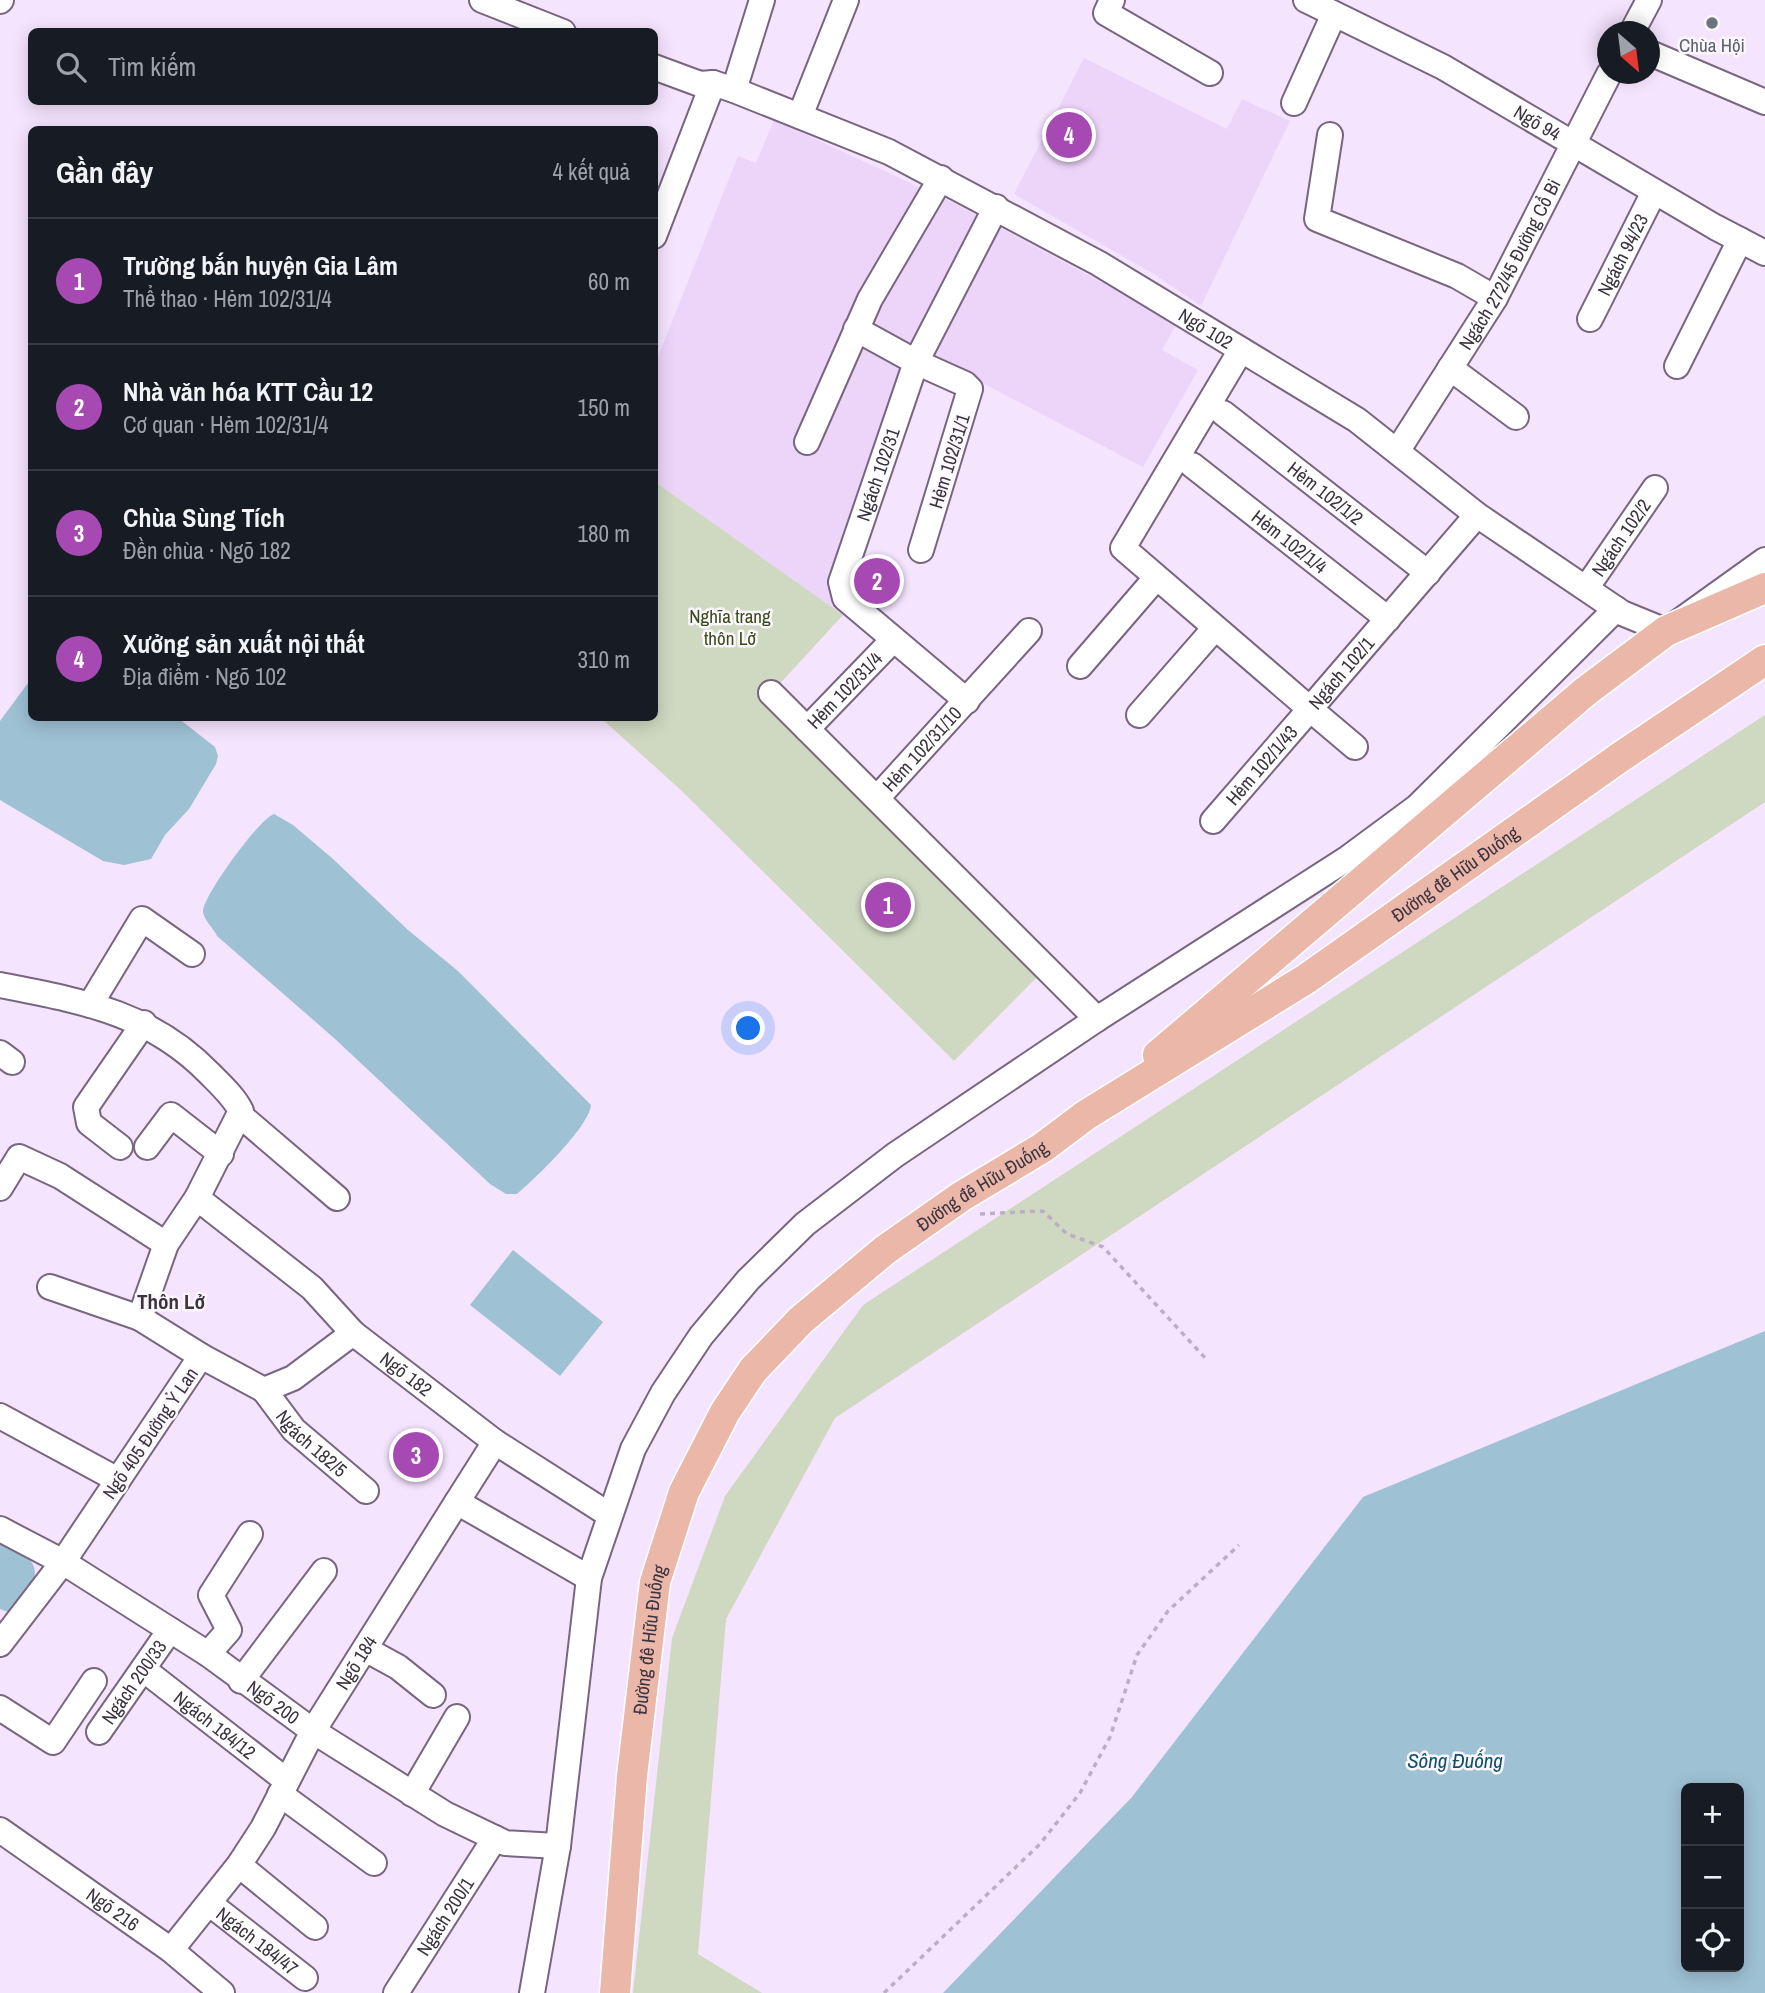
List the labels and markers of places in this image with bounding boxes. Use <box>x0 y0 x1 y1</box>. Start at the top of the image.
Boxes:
marker: Chùa Hội <box>1704 15 1720 31</box>
place label: Chùa Hội <box>1679 32 1745 58</box>
pin: 4 <box>1046 109 1092 161</box>
pin: 2 <box>854 555 900 607</box>
pin: 1 <box>865 879 911 931</box>
pin: 3 <box>393 1429 439 1481</box>

